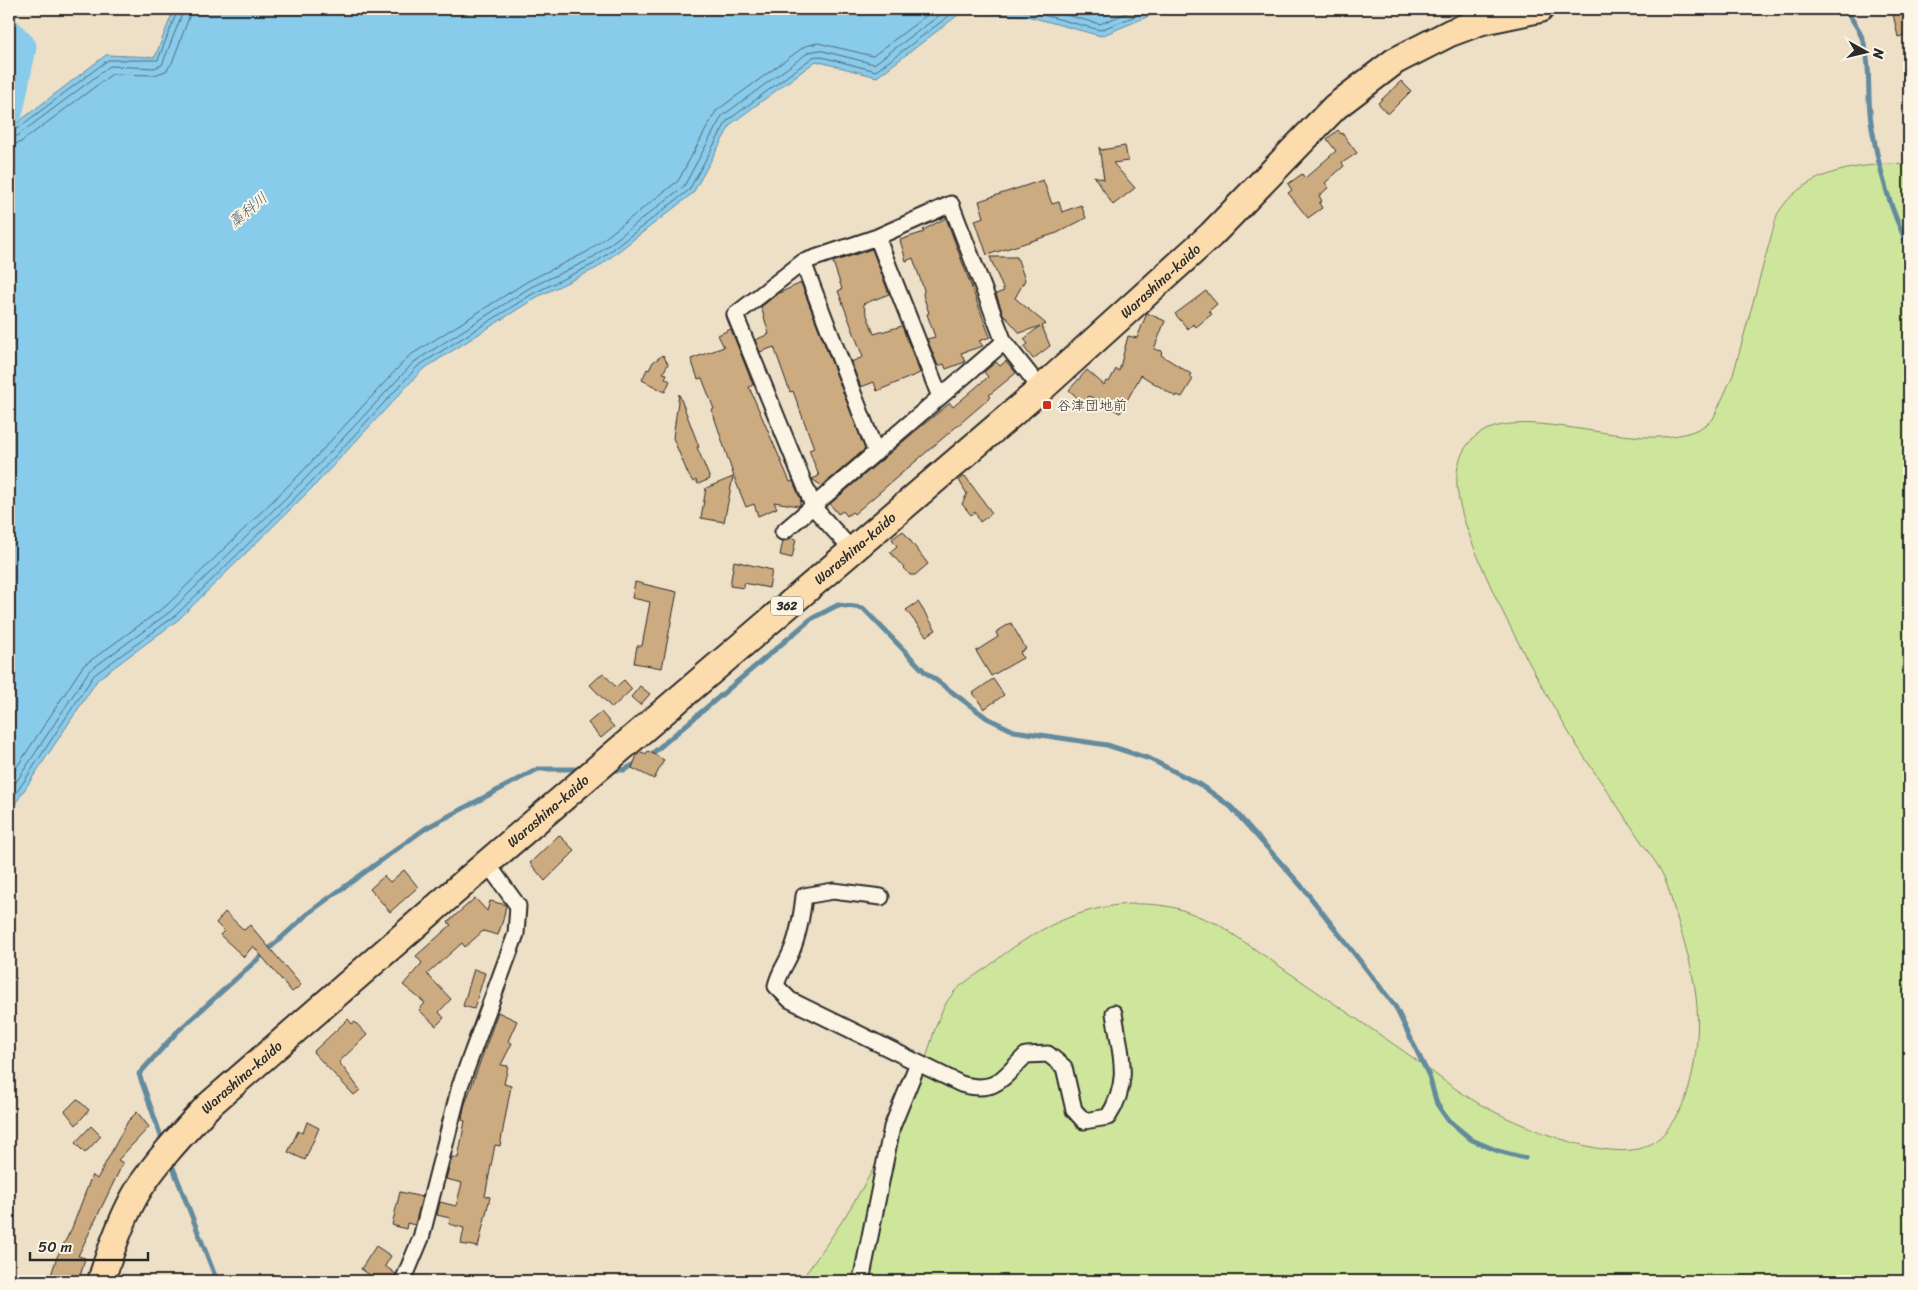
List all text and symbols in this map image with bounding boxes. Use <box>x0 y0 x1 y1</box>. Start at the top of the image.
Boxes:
north arrow <box>1840 28 1890 78</box>
text: N <box>1865 46 1892 61</box>
water label: 藁科川 <box>222 186 274 234</box>
street label: Warashina-kaido <box>1114 237 1207 324</box>
place label: 谷津団地前 <box>1057 393 1127 418</box>
marker: 谷津団地前 <box>1041 399 1053 411</box>
street label: Warashina-kaido <box>808 506 902 591</box>
road number: 362 <box>771 596 803 616</box>
street label: Warashina-kaido <box>501 768 595 854</box>
street label: Warashina-kaido <box>194 1034 288 1120</box>
scale bar <box>30 1230 148 1262</box>
text: 50 m <box>38 1234 73 1260</box>

